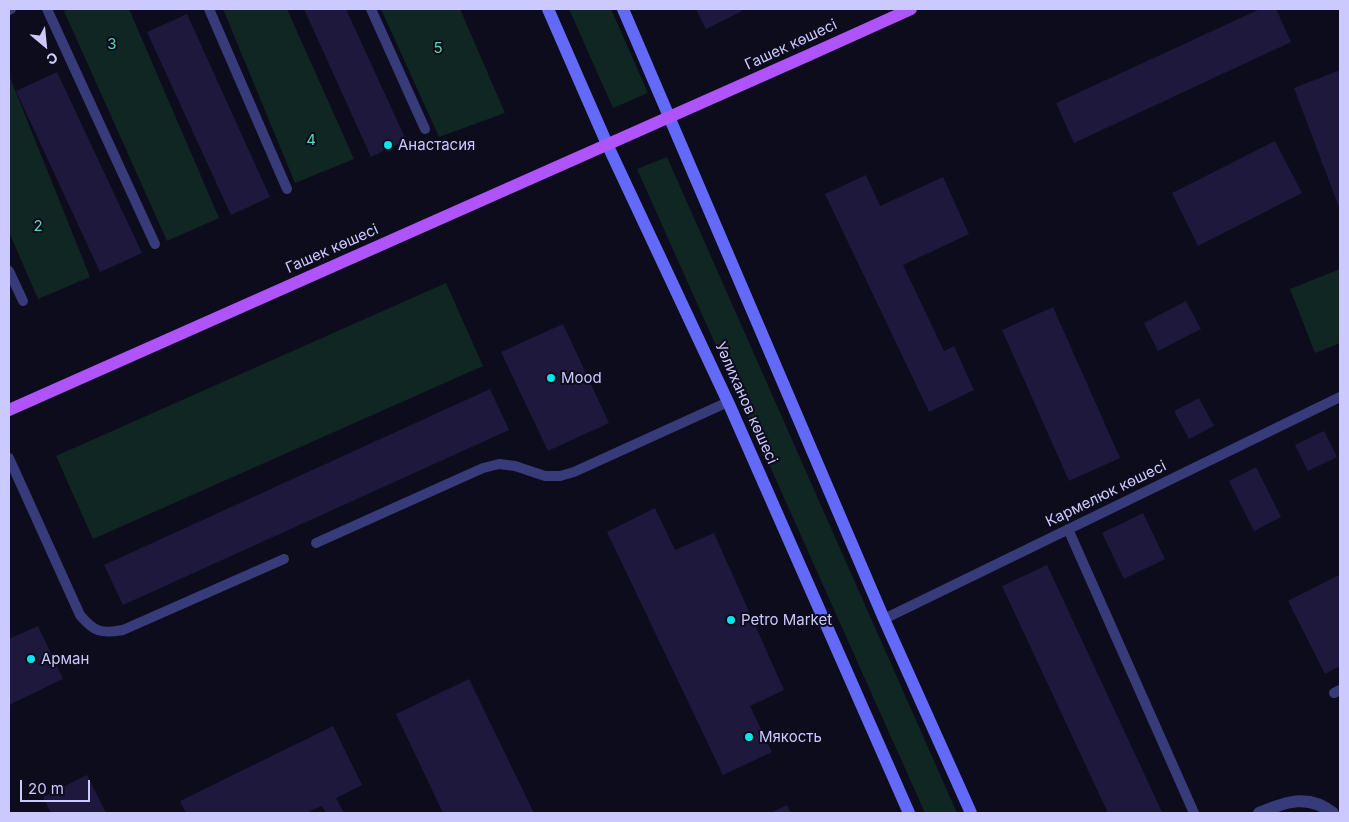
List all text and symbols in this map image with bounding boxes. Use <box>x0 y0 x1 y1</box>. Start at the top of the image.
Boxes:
street label: Гашек көшесі <box>742 16 840 74</box>
north arrow <box>20 20 70 70</box>
park label: 3 <box>107 35 117 53</box>
park label: 5 <box>433 39 443 57</box>
text: С <box>44 49 61 69</box>
park label: 4 <box>306 131 316 149</box>
place label: Анастасия <box>398 136 475 154</box>
marker: Анастасия <box>382 139 394 151</box>
park label: 2 <box>33 217 43 235</box>
street label: Гашек көшесі <box>283 221 381 277</box>
street label: Уәлиханов көшесі <box>711 339 781 467</box>
place label: Mood <box>561 369 602 387</box>
marker: Mood <box>545 372 557 384</box>
street label: Кармелюк көшесі <box>1043 457 1169 531</box>
place label: Petro Market <box>741 611 832 629</box>
marker: Petro Market <box>725 614 737 626</box>
place label: Арман <box>41 650 89 668</box>
marker: Арман <box>25 653 37 665</box>
place label: Мякость <box>759 728 822 746</box>
marker: Мякость <box>743 731 755 743</box>
scale bar <box>22 770 92 802</box>
text: 20 m <box>28 779 64 798</box>

